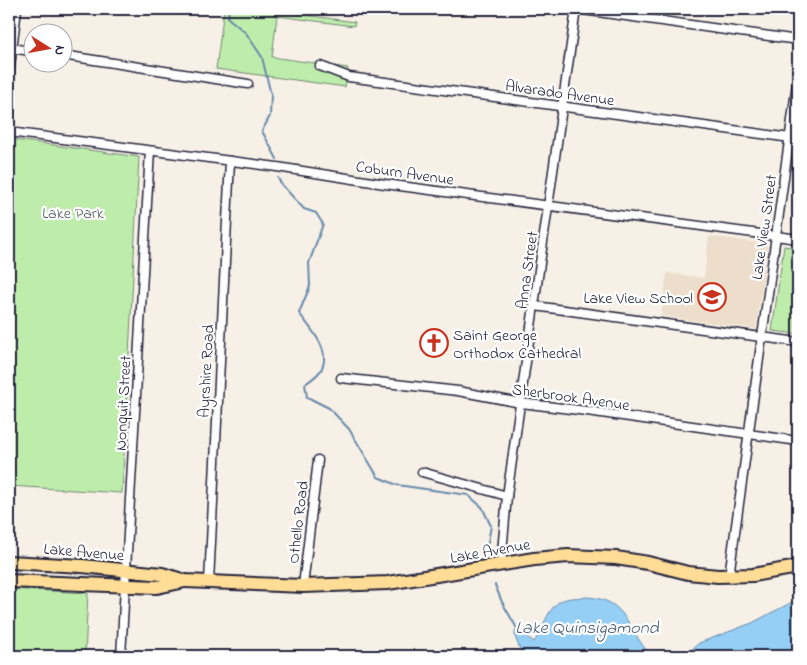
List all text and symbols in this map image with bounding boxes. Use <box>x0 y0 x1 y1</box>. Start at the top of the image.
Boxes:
north arrow <box>22 22 72 72</box>
text: N <box>48 44 70 57</box>
street label: Alvarado Avenue <box>504 74 617 114</box>
street label: Coburn Avenue <box>354 155 456 193</box>
street label: Lake View Street <box>746 173 784 281</box>
park label: Lake Park <box>42 202 105 226</box>
street label: Anna Street <box>511 229 545 311</box>
school or university icon: Lake View School <box>697 282 727 312</box>
place label: Lake View School <box>584 287 693 311</box>
street label: Ayrshire Road <box>193 324 221 418</box>
place label: Saint George Orthodox Cathedral <box>453 324 581 366</box>
church icon: Saint George Orthodox Cathedral <box>419 328 449 358</box>
street label: Nonquit Street <box>110 354 139 451</box>
street label: Sherbrook Avenue <box>510 378 632 418</box>
street label: Othello Road <box>282 480 316 565</box>
street label: Lake Avenue <box>449 533 533 571</box>
street label: Lake Avenue <box>43 538 126 569</box>
water label: Lake Quinsigamond <box>515 616 660 642</box>

